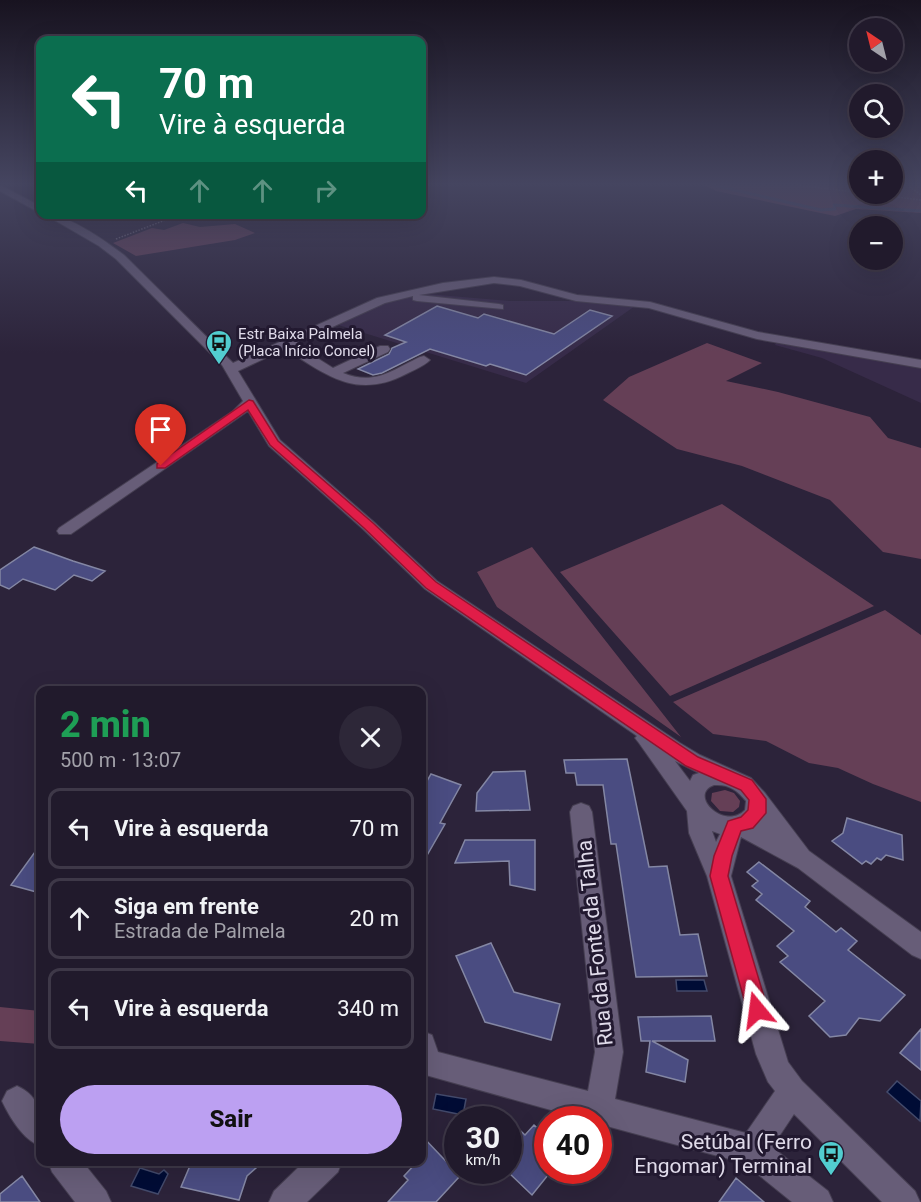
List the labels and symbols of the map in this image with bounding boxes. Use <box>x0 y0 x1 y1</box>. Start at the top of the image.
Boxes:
north arrow <box>849 18 903 72</box>
place label: Estr Baixa Palmela (Placa Início Concel) <box>238 325 375 360</box>
bus stop icon: Estr Baixa Palmela (Placa Início Concel) <box>204 328 234 366</box>
pin <box>135 404 186 466</box>
street label: Rua da Fonte da Talha <box>572 839 618 1047</box>
position arrow <box>725 978 789 1042</box>
speed limit sign: 40 <box>534 1106 612 1184</box>
place label: Setúbal (Ferro Engomar) Terminal <box>634 1130 812 1178</box>
bus stop icon: Setúbal (Ferro Engomar) Terminal <box>816 1139 846 1177</box>

